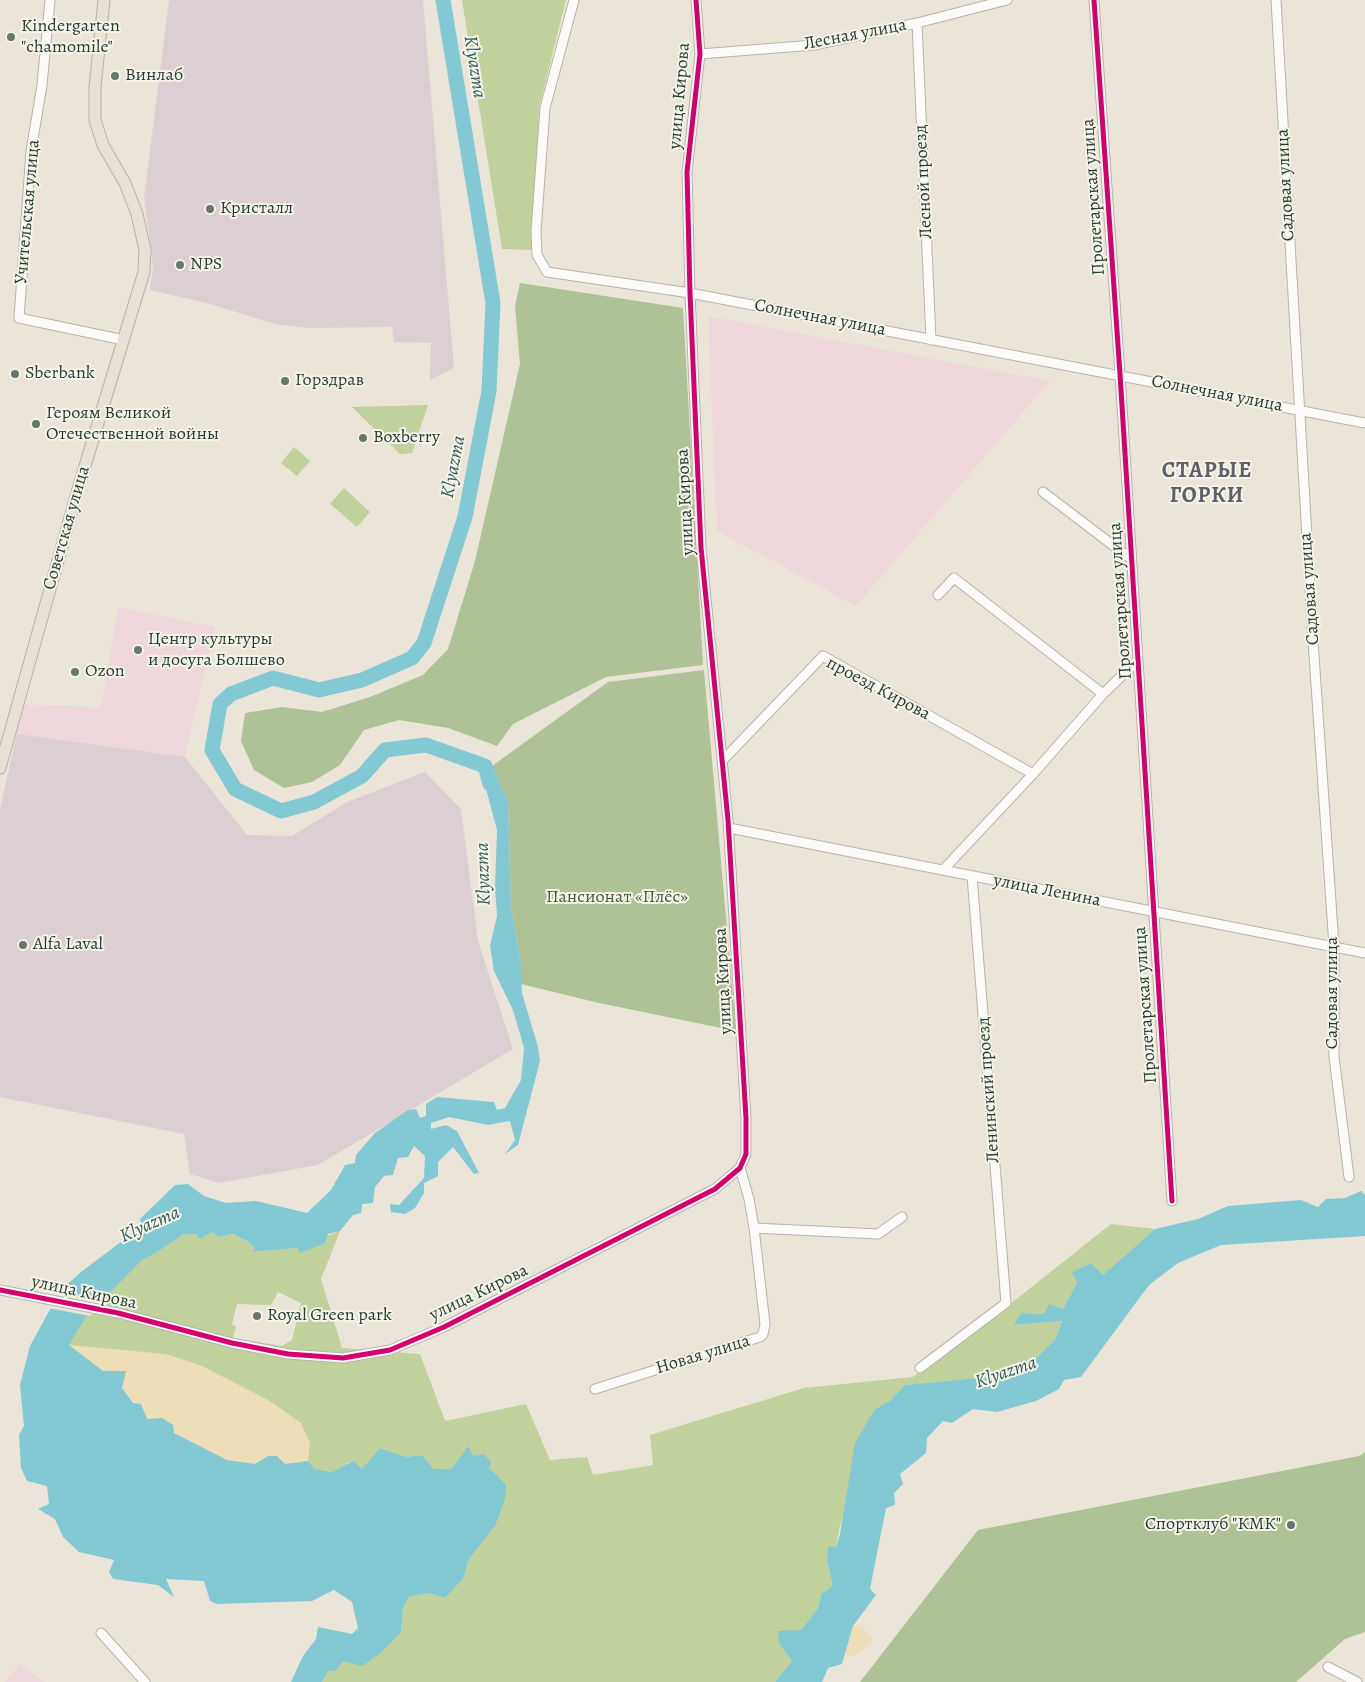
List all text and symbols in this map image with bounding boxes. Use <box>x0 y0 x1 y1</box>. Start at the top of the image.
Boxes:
street label: Лесная улица <box>802 14 908 56</box>
place label: Kindergarten "chamomile" <box>21 16 120 58</box>
marker: Kindergarten "chamomile" <box>5 31 17 43</box>
water label: Klyazma <box>458 34 490 100</box>
street label: улица Кирова <box>665 42 695 150</box>
place label: Винлаб <box>125 65 183 87</box>
marker: Винлаб <box>109 70 121 82</box>
street label: Пролетарская улица <box>1078 118 1110 276</box>
street label: Лесной проезд <box>910 124 938 240</box>
street label: Садовая улица <box>1272 128 1300 242</box>
street label: Учительская улица <box>11 139 45 285</box>
place label: Кристалл <box>220 198 293 220</box>
marker: Кристалл <box>204 203 216 215</box>
place label: NPS <box>190 254 222 276</box>
marker: NPS <box>174 259 186 271</box>
street label: Солнечная улица <box>753 295 887 341</box>
place label: Sberbank <box>25 363 95 385</box>
marker: Sberbank <box>9 368 21 380</box>
place label: Горздрав <box>295 370 364 392</box>
street label: Солнечная улица <box>1150 371 1284 417</box>
marker: Горздрав <box>279 375 291 387</box>
place label: Героям Великой Отечественной войны <box>46 403 219 446</box>
marker: Героям Великой Отечественной войны <box>30 418 42 430</box>
place label: Boxberry <box>373 427 440 449</box>
marker: Boxberry <box>357 432 369 444</box>
water label: Klyazma <box>437 434 471 500</box>
street label: улица Кирова <box>672 448 700 556</box>
district label: СТАРЫЕ ГОРКИ <box>1161 459 1253 511</box>
street label: Советская улица <box>39 463 95 593</box>
street label: Пролетарская улица <box>1105 522 1137 680</box>
street label: Садовая улица <box>1295 532 1325 646</box>
place label: Центр культуры и досуга Болшево <box>148 629 285 672</box>
marker: Центр культуры и досуга Болшево <box>132 644 144 656</box>
street label: проезд Кирова <box>822 653 934 725</box>
place label: Ozon <box>85 661 125 683</box>
marker: Ozon <box>69 666 81 678</box>
water label: Klyazma <box>472 842 496 906</box>
street label: улица Ленина <box>991 870 1103 912</box>
park label: Пансионат «Плёс» <box>546 887 688 909</box>
street label: Пролетарская улица <box>1130 926 1162 1084</box>
street label: улица Кирова <box>710 927 738 1035</box>
place label: Alfa Laval <box>33 934 103 956</box>
street label: Садовая улица <box>1322 937 1344 1049</box>
marker: Alfa Laval <box>17 939 29 951</box>
street label: Ленинский проезд <box>973 1016 1005 1164</box>
water label: Klyazma <box>116 1202 184 1248</box>
street label: улица Кирова <box>426 1260 532 1326</box>
street label: улица Кирова <box>29 1271 139 1315</box>
place label: Royal Green park <box>267 1305 392 1327</box>
marker: Royal Green park <box>251 1310 263 1322</box>
street label: Новая улица <box>653 1330 753 1380</box>
water label: Klyazma <box>972 1352 1040 1394</box>
place label: Спортклуб "КМК" <box>1145 1514 1281 1536</box>
marker: Спортклуб "КМК" <box>1285 1519 1297 1531</box>

